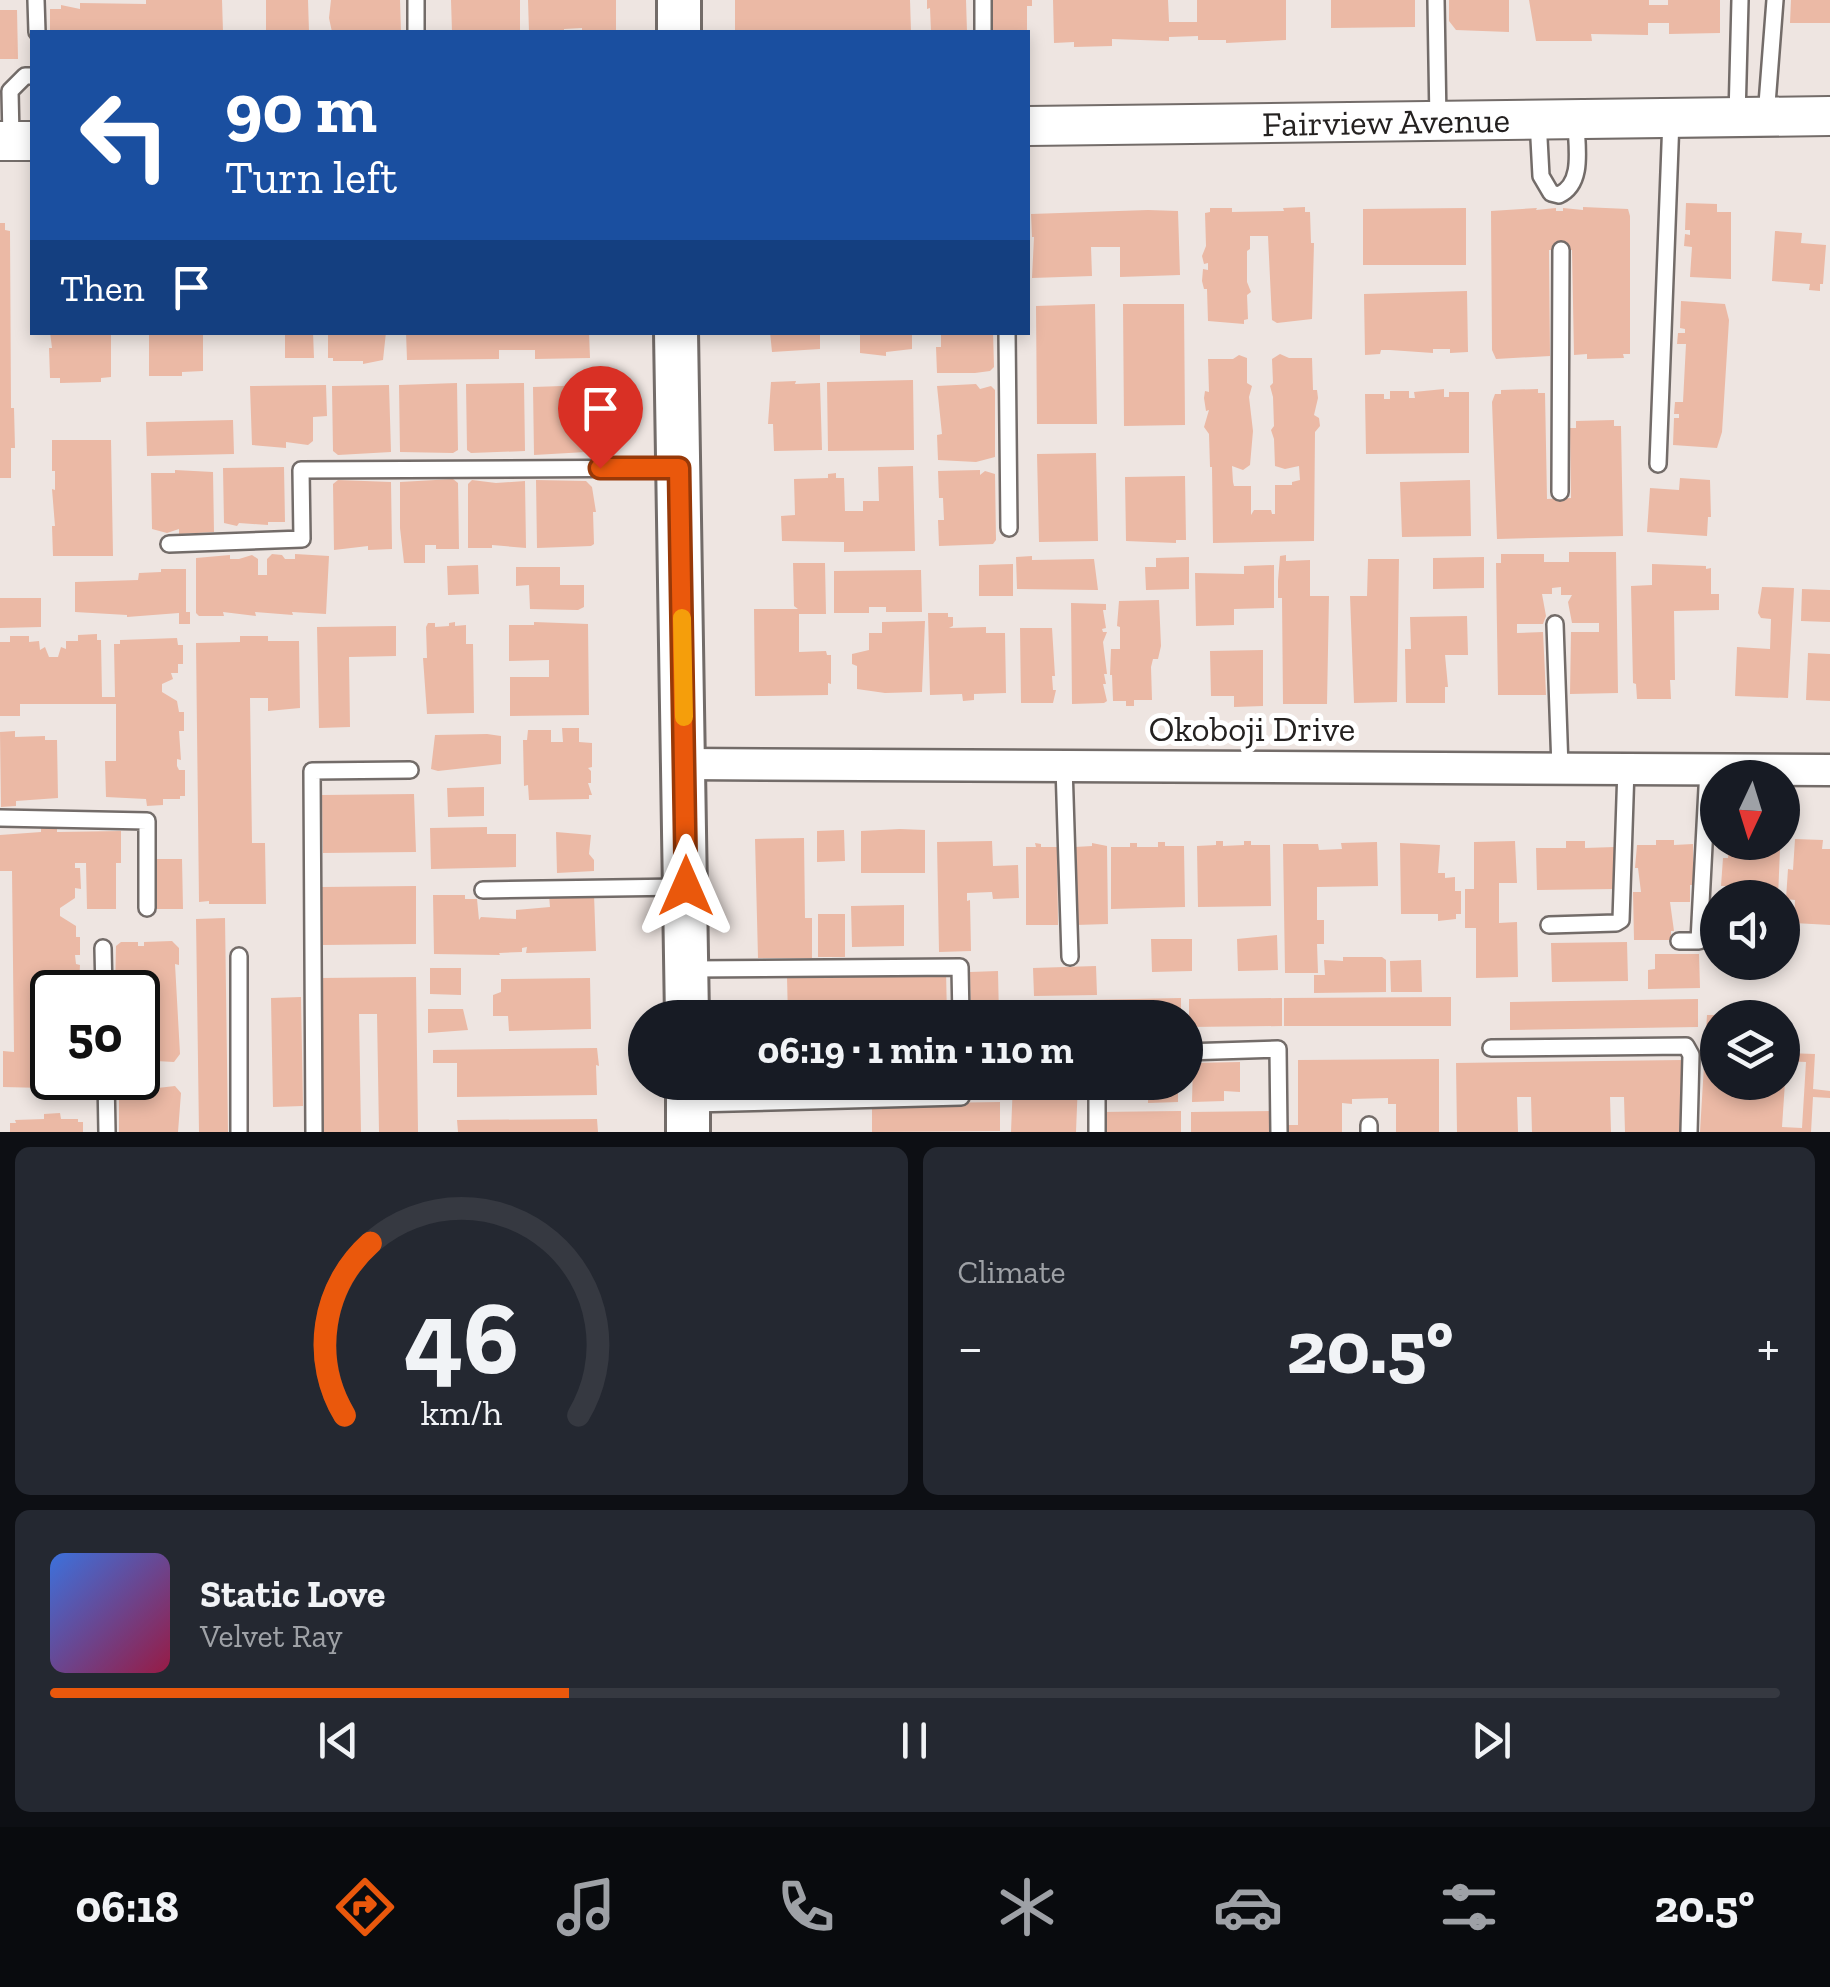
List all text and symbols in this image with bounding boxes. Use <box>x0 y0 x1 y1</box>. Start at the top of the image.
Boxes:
text: 90 m <box>225 66 377 150</box>
icon: left <box>60 70 190 200</box>
street label: Fairview Avenue <box>1262 99 1510 145</box>
text: Turn left <box>225 151 397 205</box>
icon: arrive <box>164 260 219 315</box>
text: Then <box>60 265 144 311</box>
pin <box>558 366 643 469</box>
icon: arrive <box>573 381 628 436</box>
street label: Okoboji Drive <box>1149 708 1355 750</box>
north arrow <box>1700 760 1800 860</box>
map controls <box>1700 760 1800 1100</box>
position arrow <box>634 834 738 938</box>
button: sound <box>1700 880 1800 980</box>
speed limit sign: 50 <box>30 970 160 1100</box>
button: layers <box>1700 1000 1800 1100</box>
text: 06:19 · 1 min · 110 m <box>758 1027 1073 1073</box>
text: Climate <box>958 1253 1066 1291</box>
text: 46 <box>404 1275 519 1400</box>
text: 20.5° <box>1287 1302 1454 1392</box>
text: − <box>958 1314 983 1380</box>
text: + <box>1757 1314 1780 1380</box>
text: km/h <box>420 1391 502 1434</box>
text: Static Love <box>200 1571 385 1617</box>
text: Velvet Ray <box>200 1617 343 1655</box>
icon: previous <box>311 1713 366 1768</box>
icon: pause <box>887 1713 942 1768</box>
icon: next <box>1464 1713 1519 1768</box>
icon: directions <box>330 1872 400 1942</box>
icon: music <box>551 1872 621 1942</box>
icon: phone <box>771 1872 841 1942</box>
icon: climate <box>992 1872 1062 1942</box>
icon: car <box>1213 1872 1283 1942</box>
icon: filters <box>1434 1872 1504 1942</box>
text: 06:18 <box>75 1880 179 1934</box>
text: 20.5° <box>1654 1880 1755 1934</box>

